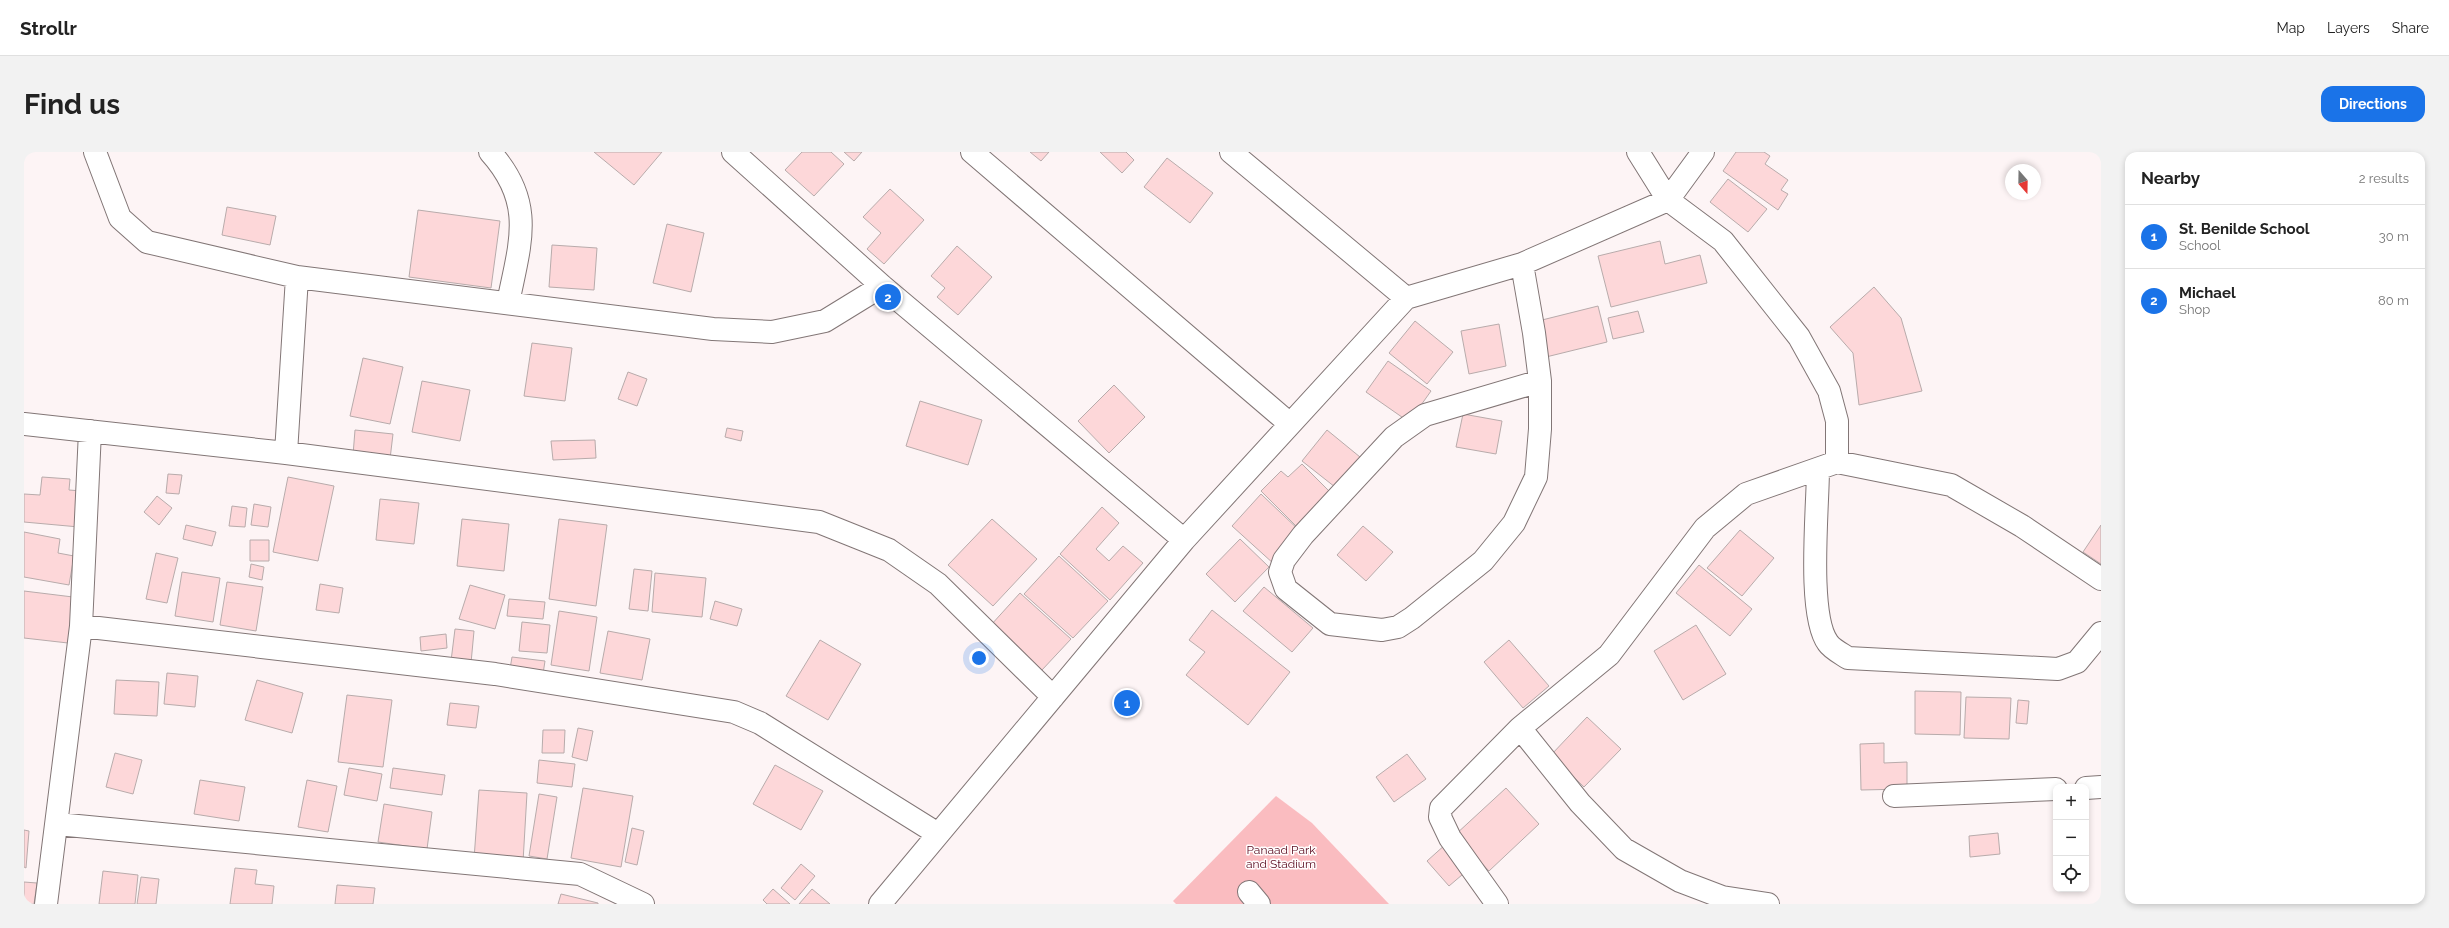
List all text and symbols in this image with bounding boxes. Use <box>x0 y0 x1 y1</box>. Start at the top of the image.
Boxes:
text: Strollr <box>20 17 77 39</box>
text: Map <box>2277 20 2305 36</box>
text: Layers <box>2327 20 2370 36</box>
text: Share <box>2392 20 2429 36</box>
button: Directions <box>2321 86 2425 122</box>
text: Find us <box>24 88 120 121</box>
north arrow <box>2005 164 2041 200</box>
text: Nearby <box>2141 168 2200 188</box>
text: 2 results <box>2359 171 2409 186</box>
text: St. Benilde School <box>2179 220 2309 238</box>
text: 1 <box>2151 229 2157 244</box>
text: 30 m <box>2379 229 2409 244</box>
text: School <box>2179 238 2221 253</box>
pin: 2 <box>875 282 901 312</box>
text: Michael <box>2179 284 2236 302</box>
text: 2 <box>2150 293 2158 308</box>
text: 80 m <box>2378 293 2409 308</box>
text: Shop <box>2179 302 2210 317</box>
your location <box>969 648 989 668</box>
pin: 1 <box>1114 688 1140 718</box>
map controls <box>2053 784 2089 892</box>
button: + <box>2053 784 2089 820</box>
button: − <box>2053 820 2089 856</box>
park label: Panaad Park and Stadium <box>1246 843 1316 871</box>
button: locate <box>2053 856 2089 892</box>

